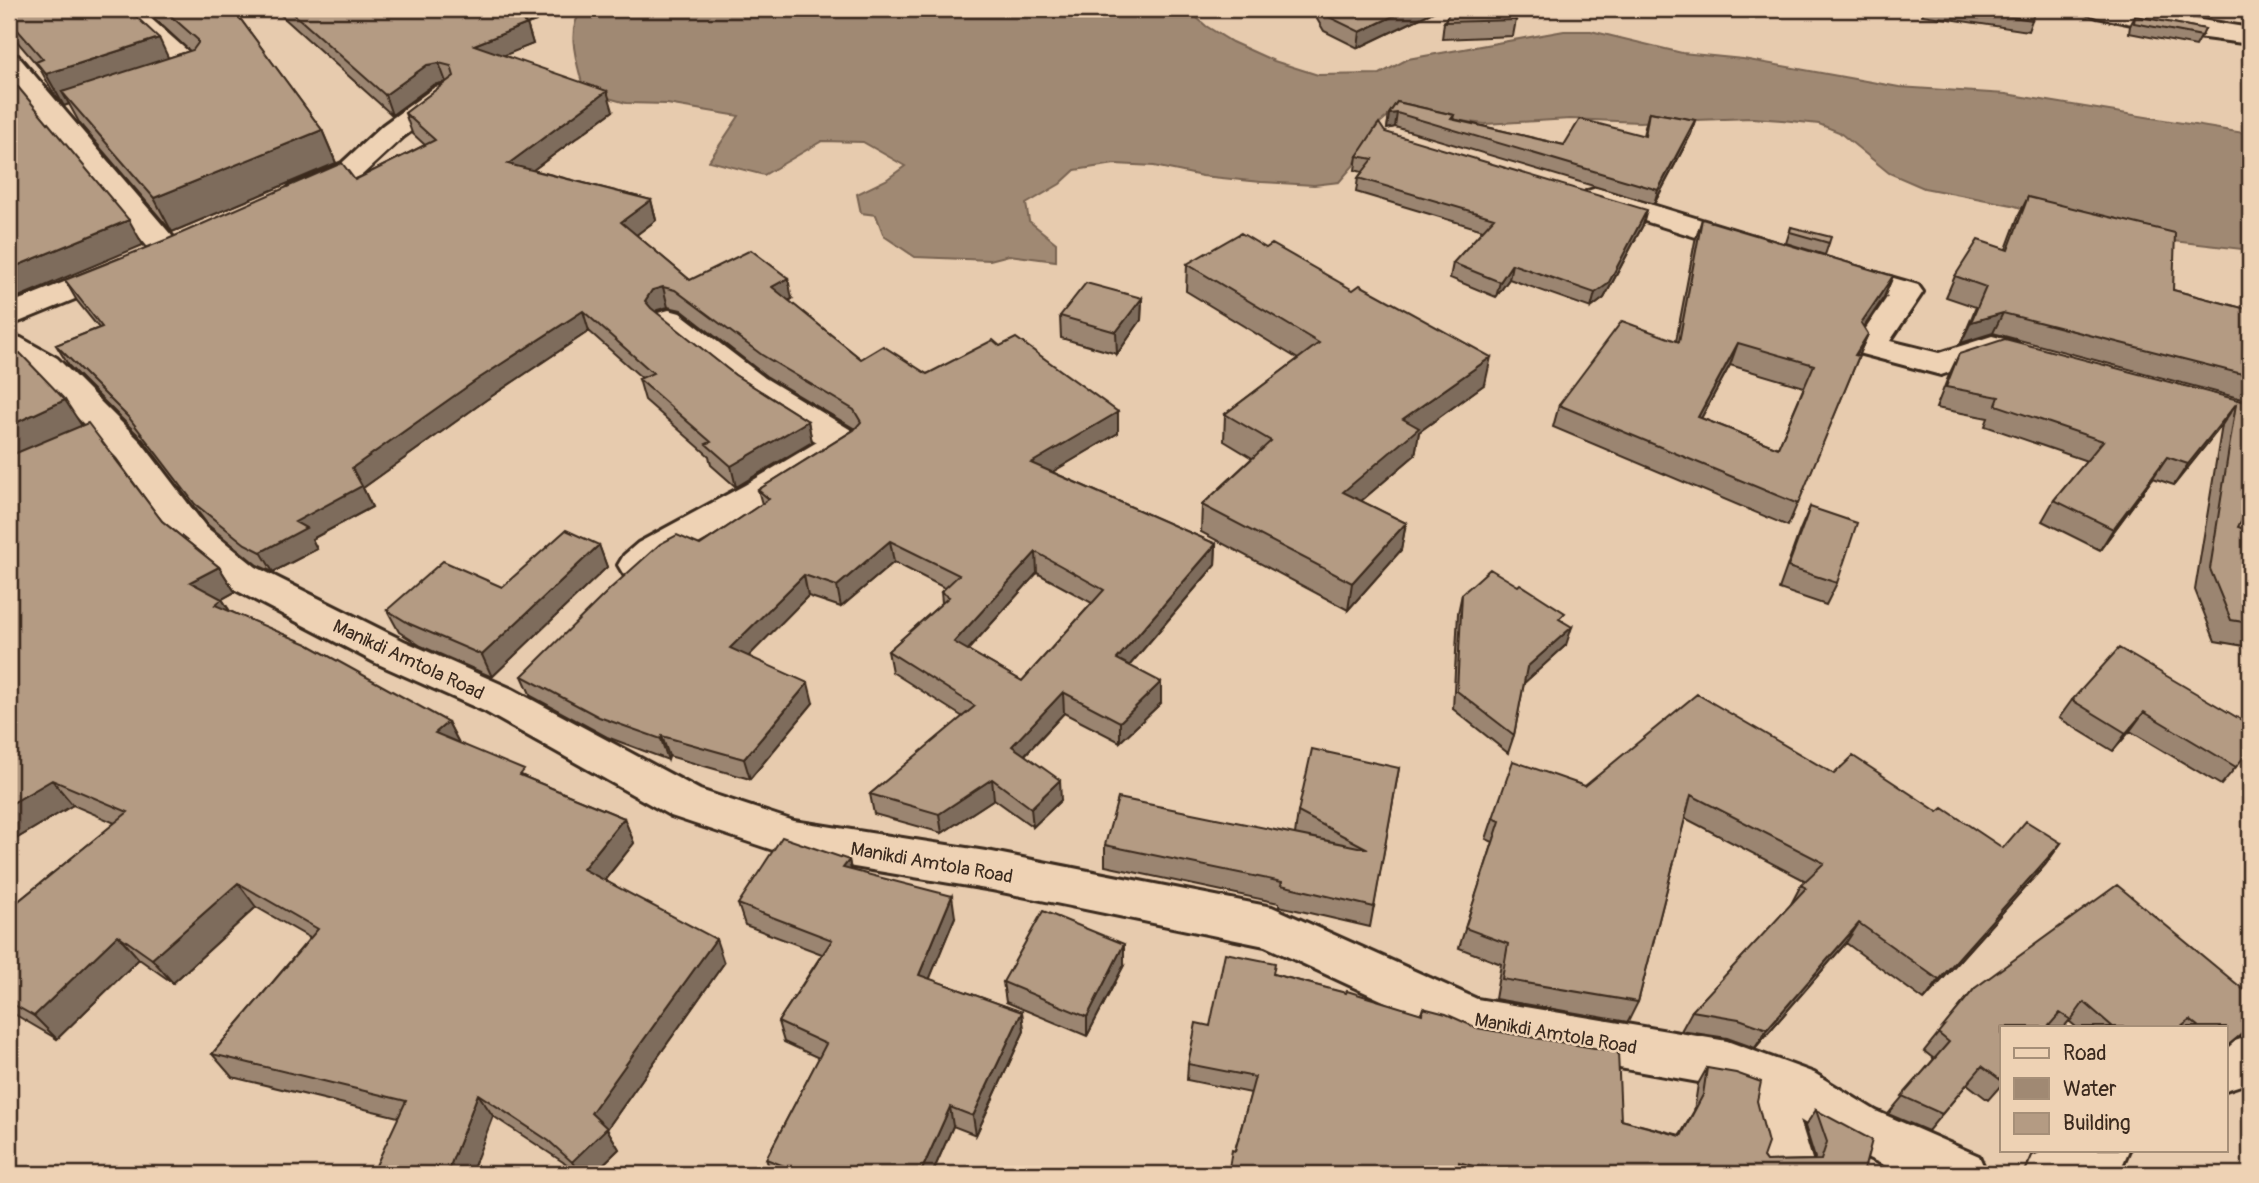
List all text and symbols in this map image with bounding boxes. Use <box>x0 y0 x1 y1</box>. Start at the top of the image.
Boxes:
street label: Manikdi Amtola Road <box>329 614 488 706</box>
street label: Manikdi Amtola Road <box>849 837 1015 889</box>
street label: Manikdi Amtola Road <box>1473 1008 1639 1060</box>
legend <box>2000 1026 2228 1152</box>
text: Road <box>2063 1040 2107 1067</box>
text: Water <box>2063 1076 2117 1103</box>
text: Building <box>2063 1110 2130 1137</box>

